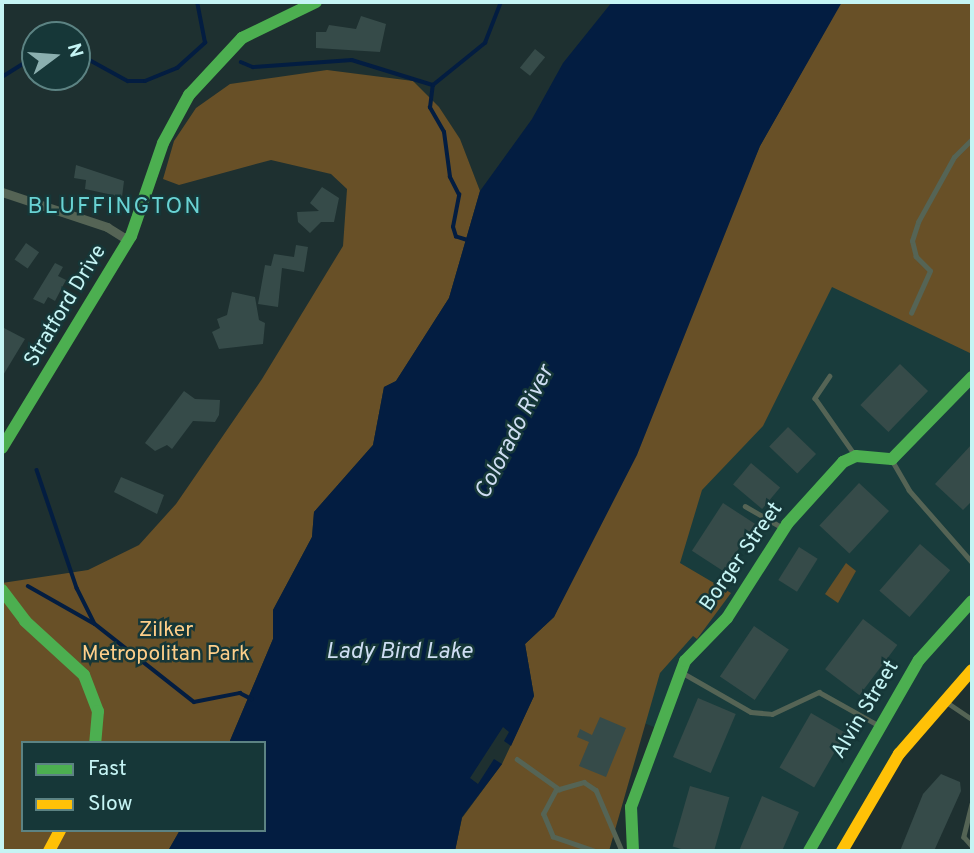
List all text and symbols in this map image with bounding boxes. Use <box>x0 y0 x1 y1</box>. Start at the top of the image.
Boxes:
north arrow <box>21 21 91 91</box>
text: N <box>61 41 88 61</box>
district label: BLUFFINGTON <box>29 194 201 222</box>
street label: Stratford Drive <box>20 240 112 372</box>
water label: Colorado River <box>470 362 562 504</box>
street label: Borger Street <box>695 498 789 616</box>
park label: Zilker Metropolitan Park <box>82 618 250 668</box>
water label: Lady Bird Lake <box>326 639 472 667</box>
street label: Alvin Street <box>827 656 905 764</box>
legend <box>21 741 266 832</box>
text: Fast <box>88 756 127 783</box>
text: Slow <box>88 791 133 818</box>

